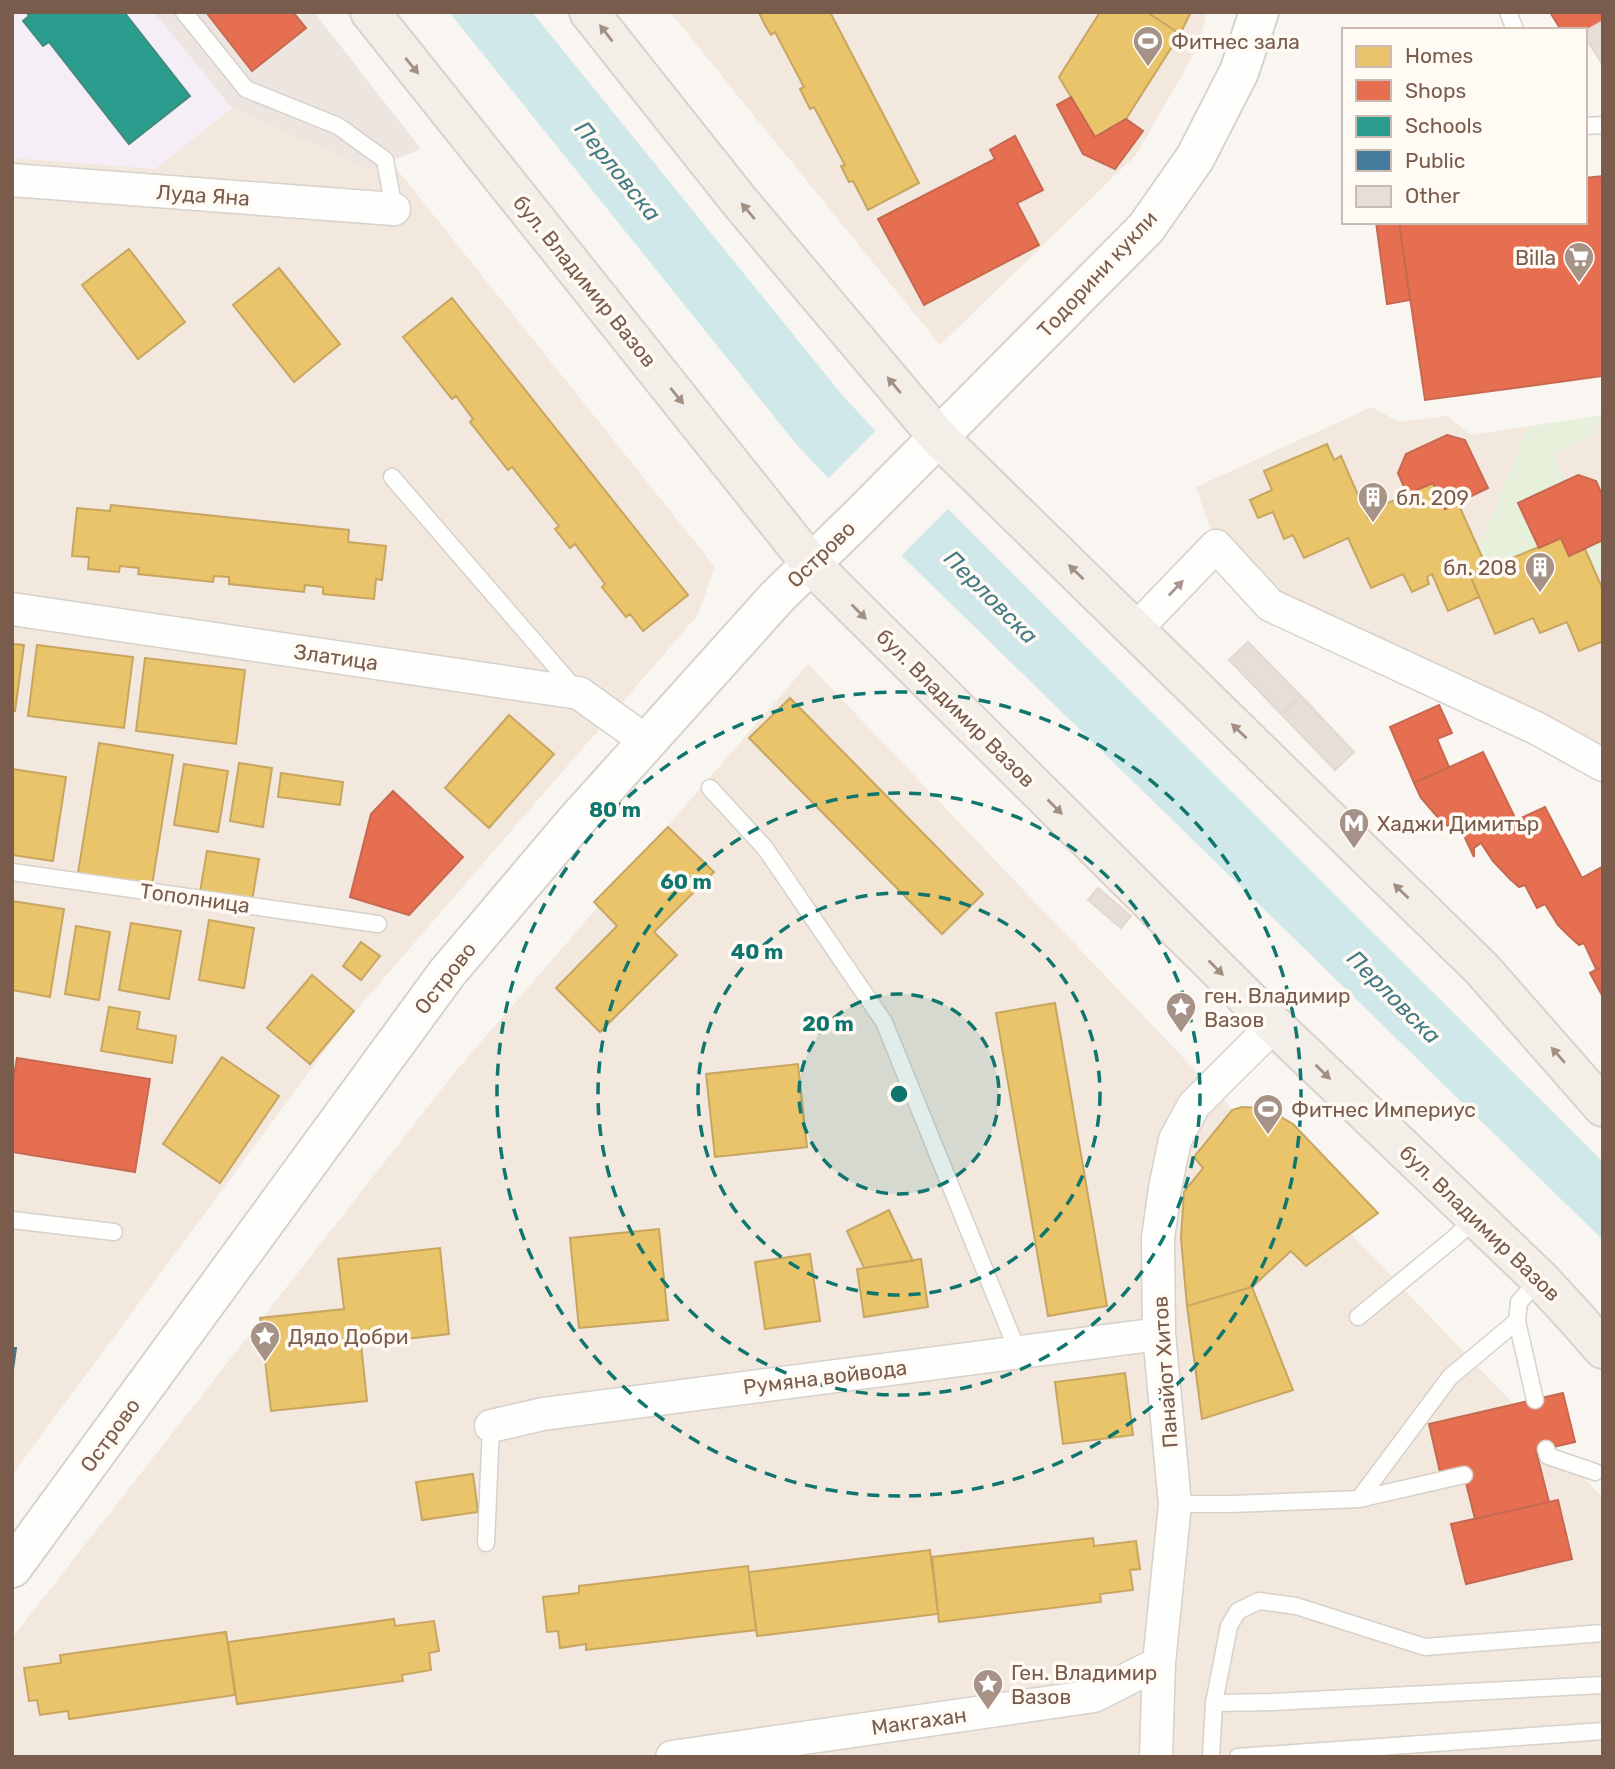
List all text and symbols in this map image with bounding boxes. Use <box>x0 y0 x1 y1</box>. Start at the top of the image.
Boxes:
sports icon: Фитнес зала <box>1131 24 1165 68</box>
one-way arrow <box>598 25 613 43</box>
legend <box>1342 28 1587 224</box>
place label: Фитнес зала <box>1171 29 1300 54</box>
text: Homes <box>1405 43 1473 68</box>
one-way arrow <box>405 56 420 74</box>
text: Shops <box>1405 78 1466 103</box>
text: Schools <box>1405 113 1482 138</box>
water label: Перловска <box>569 115 667 227</box>
text: Public <box>1405 148 1465 173</box>
street label: Луда Яна <box>155 179 251 211</box>
text: Other <box>1405 183 1460 208</box>
street label: бул. Владимир Вазов <box>508 190 662 372</box>
one-way arrow <box>740 202 755 220</box>
street label: Тодорини кукли <box>1032 206 1162 342</box>
supermarket icon: Billa <box>1562 240 1596 284</box>
place label: Billa <box>1515 245 1556 270</box>
one-way arrow <box>887 377 902 394</box>
one-way arrow <box>669 387 684 405</box>
building icon: бл. 209 <box>1356 480 1390 524</box>
place label: бл. 209 <box>1396 485 1469 510</box>
street label: Острово <box>782 515 860 593</box>
water label: Перловска <box>938 544 1044 650</box>
building icon: бл. 208 <box>1523 550 1557 594</box>
place label: бл. 208 <box>1443 555 1517 580</box>
one-way arrow <box>1068 565 1085 581</box>
one-way arrow <box>1167 580 1183 597</box>
one-way arrow <box>850 604 867 620</box>
street label: бул. Владимир Вазов <box>872 624 1040 792</box>
street label: Златица <box>292 639 380 675</box>
one-way arrow <box>1230 723 1247 740</box>
text: 80 m <box>589 797 641 822</box>
one-way arrow <box>1046 799 1063 815</box>
metro station icon: Хаджи Димитър <box>1337 806 1371 850</box>
place label: Хаджи Димитър <box>1377 811 1539 836</box>
text: 60 m <box>660 869 712 894</box>
street label: Тополница <box>138 878 252 918</box>
one-way arrow <box>1393 883 1410 899</box>
street label: Острово <box>409 937 481 1019</box>
text: 40 m <box>731 939 783 964</box>
water label: Перловска <box>1341 944 1447 1050</box>
one-way arrow <box>1208 960 1224 976</box>
place label: ген. Владимир Вазов <box>1204 983 1351 1032</box>
place icon: ген. Владимир Вазов <box>1164 990 1198 1034</box>
text: 20 m <box>802 1011 854 1036</box>
one-way arrow <box>1551 1047 1566 1064</box>
one-way arrow <box>1314 1064 1331 1080</box>
centre of rings <box>887 1082 911 1106</box>
sports icon: Фитнес Империус <box>1251 1092 1285 1136</box>
place label: Фитнес Империус <box>1291 1097 1476 1122</box>
street label: бул. Владимир Вазов <box>1394 1140 1566 1306</box>
street label: Панайот Хитов <box>1147 1295 1183 1449</box>
place icon: Дядо Добри <box>248 1319 282 1363</box>
place label: Дядо Добри <box>288 1324 409 1349</box>
street label: Румяна войвода <box>742 1355 908 1399</box>
street label: Острово <box>75 1393 145 1477</box>
place label: Ген. Владимир Вазов <box>1011 1660 1157 1709</box>
place icon: Ген. Владимир Вазов <box>971 1667 1005 1711</box>
street label: Макгахан <box>870 1702 968 1740</box>

